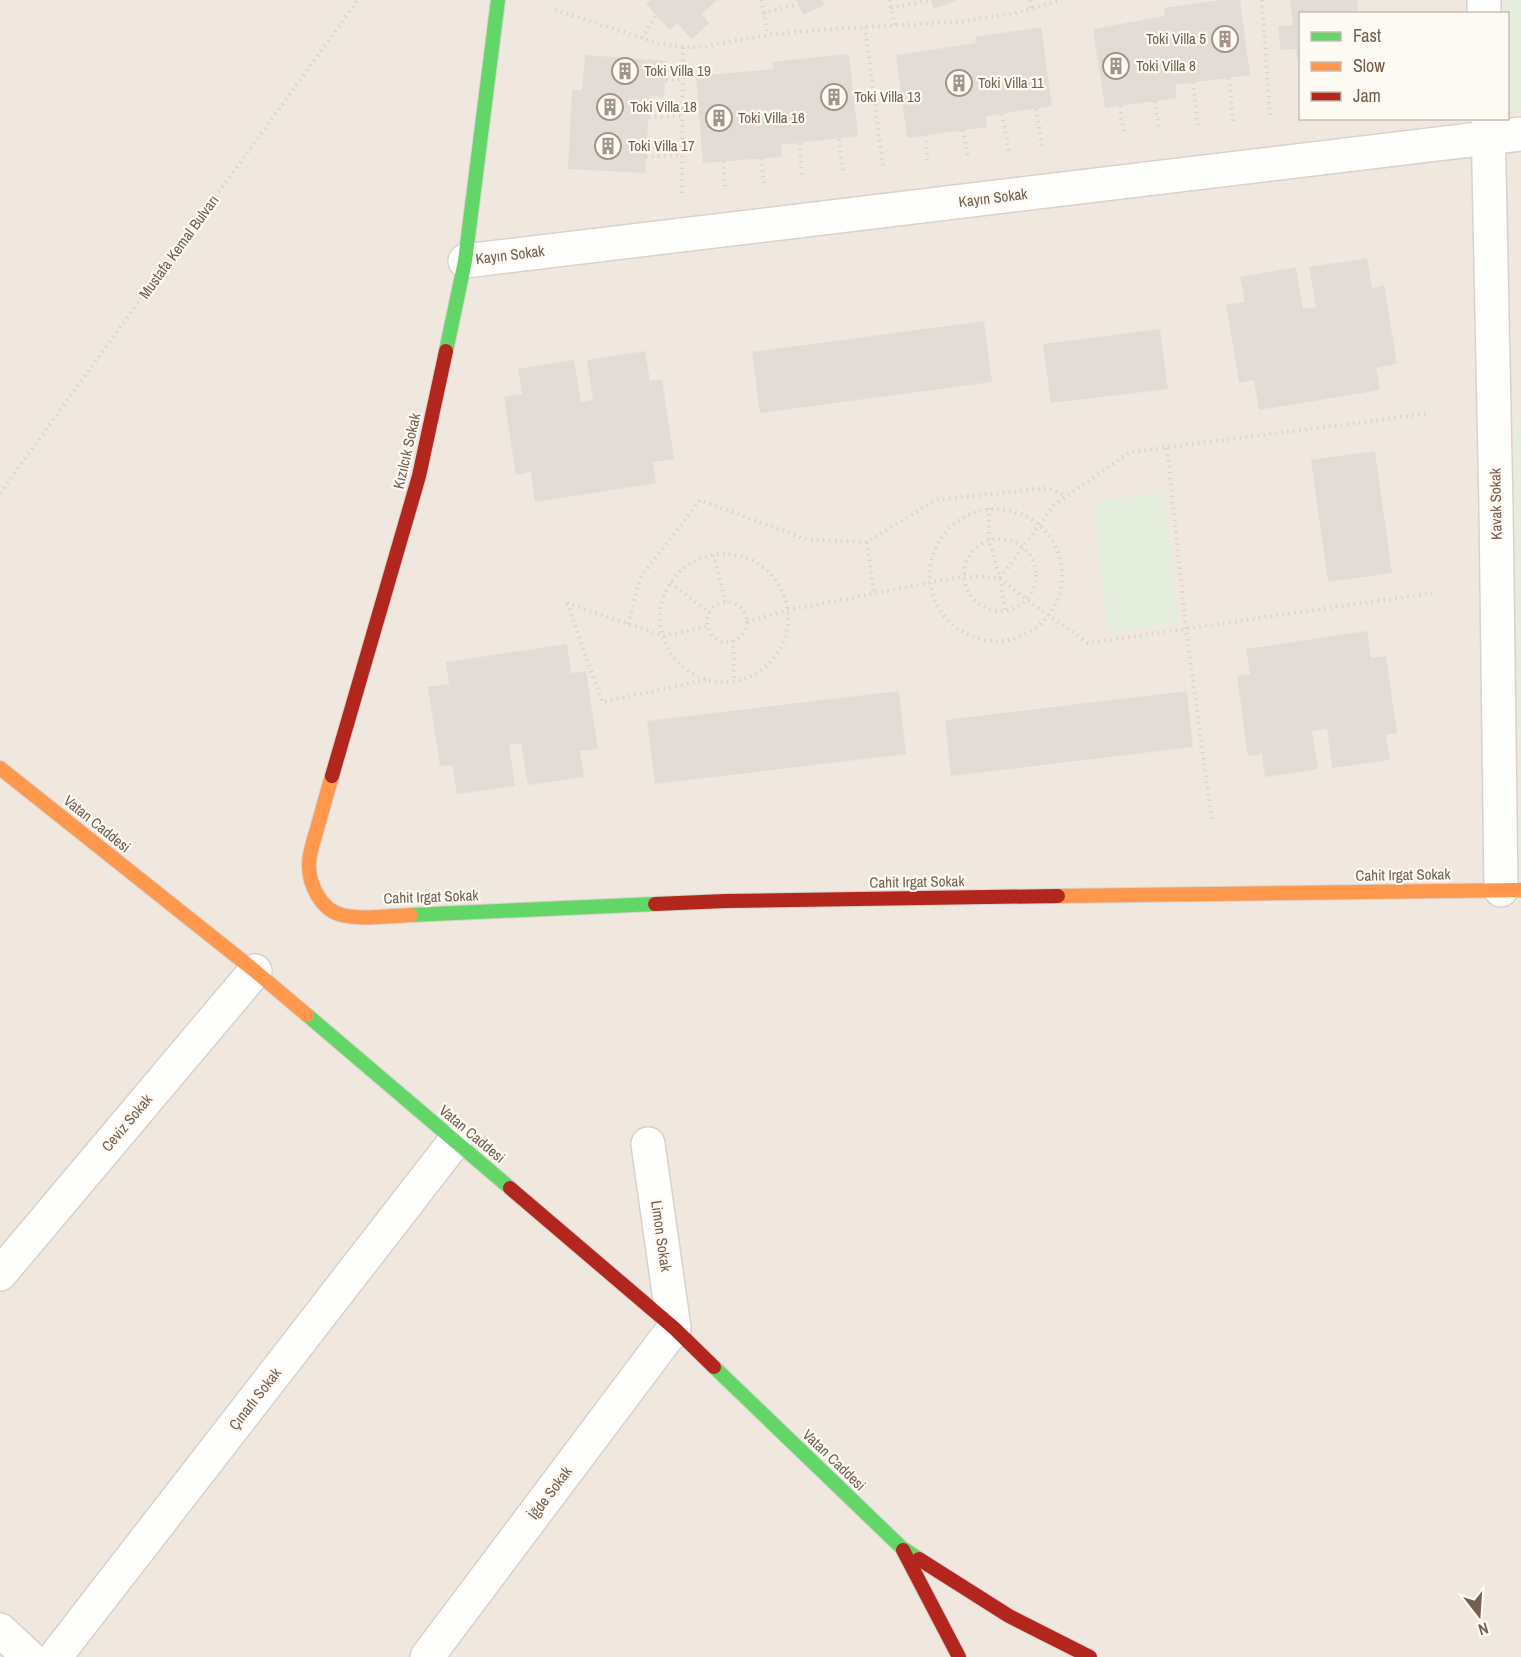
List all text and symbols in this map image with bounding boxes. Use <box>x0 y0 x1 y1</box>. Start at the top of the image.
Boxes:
legend <box>1299 12 1509 120</box>
text: Fast <box>1353 23 1381 48</box>
building icon: Toki Villa 5 <box>1210 24 1240 54</box>
place label: Toki Villa 5 <box>1146 28 1206 49</box>
building icon: Toki Villa 8 <box>1101 51 1131 81</box>
text: Slow <box>1353 53 1385 78</box>
place label: Toki Villa 8 <box>1136 55 1196 76</box>
building icon: Toki Villa 19 <box>610 56 640 86</box>
place label: Toki Villa 19 <box>644 60 711 81</box>
building icon: Toki Villa 11 <box>944 68 974 98</box>
place label: Toki Villa 11 <box>978 72 1044 93</box>
building icon: Toki Villa 13 <box>819 82 849 112</box>
text: Jam <box>1353 83 1381 108</box>
place label: Toki Villa 13 <box>854 86 921 107</box>
building icon: Toki Villa 18 <box>595 92 625 122</box>
place label: Toki Villa 18 <box>630 96 697 117</box>
building icon: Toki Villa 16 <box>704 103 734 133</box>
place label: Toki Villa 16 <box>738 107 805 128</box>
building icon: Toki Villa 17 <box>593 131 623 161</box>
place label: Toki Villa 17 <box>628 135 695 156</box>
street label: Kayın Sokak <box>957 183 1029 212</box>
street label: Mustafa Kemal Bulvarı <box>134 190 223 303</box>
street label: Kayın Sokak <box>474 240 546 269</box>
street label: Kızılcık Sokak <box>388 410 426 491</box>
street label: Kavak Sokak <box>1484 467 1507 540</box>
street label: Vatan Caddesi <box>59 790 135 857</box>
street label: Cahit Irgat Sokak <box>1355 863 1452 886</box>
street label: Cahit Irgat Sokak <box>869 870 966 893</box>
street label: Cahit Irgat Sokak <box>383 884 480 909</box>
street label: Ceviz Sokak <box>96 1089 157 1156</box>
street label: Vatan Caddesi <box>435 1100 510 1168</box>
street label: Limon Sokak <box>646 1199 677 1274</box>
street label: Çınarlı Sokak <box>224 1362 286 1434</box>
street label: Vatan Caddesi <box>798 1424 871 1495</box>
street label: İğde Sokak <box>523 1461 577 1524</box>
north arrow <box>1449 1585 1509 1645</box>
text: N <box>1476 1617 1491 1641</box>

